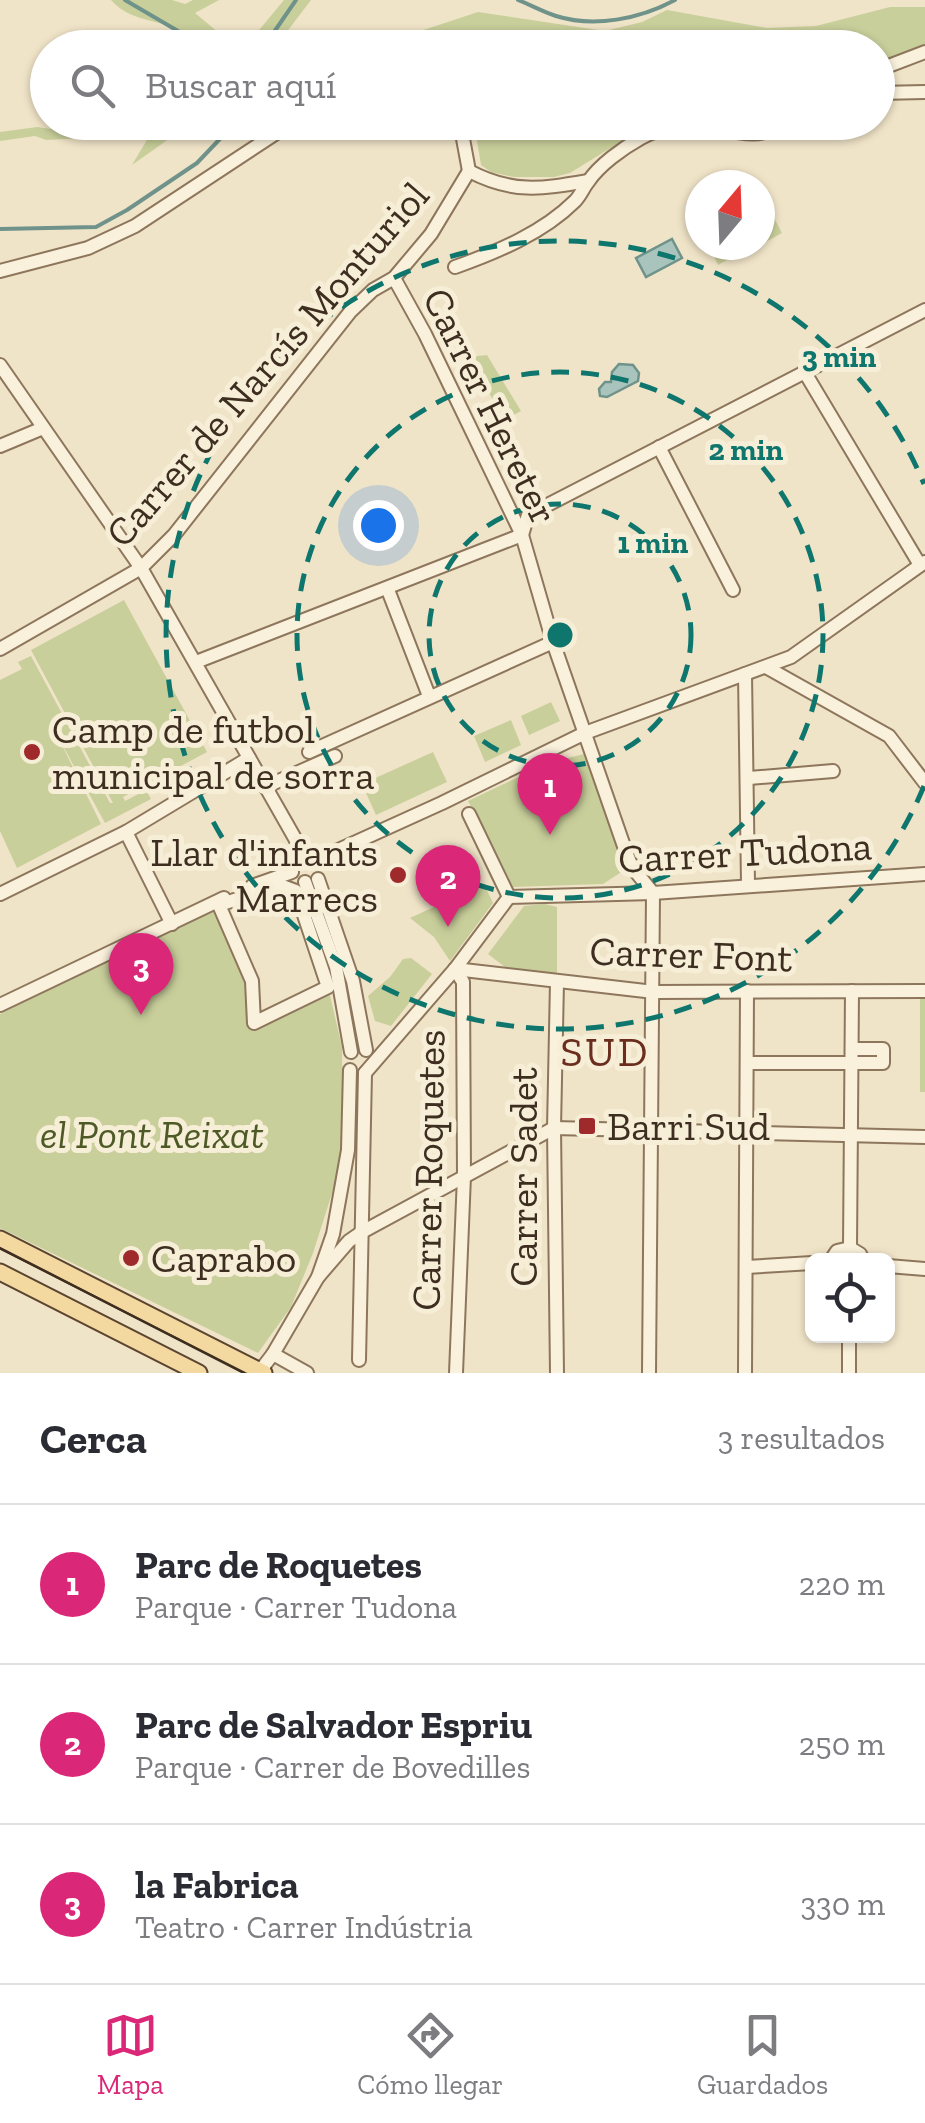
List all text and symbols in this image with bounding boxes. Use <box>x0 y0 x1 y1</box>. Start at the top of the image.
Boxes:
search box <box>30 30 895 140</box>
icon: search <box>65 58 120 113</box>
text: Buscar aquí <box>145 62 336 108</box>
north arrow <box>685 170 775 260</box>
street label: Carrer de Narcís Monturiol <box>95 172 439 556</box>
street label: Carrer Hereter <box>413 280 569 532</box>
text: 3 min <box>802 339 877 375</box>
text: 2 min <box>709 432 784 468</box>
your location <box>353 500 404 551</box>
text: 1 min <box>618 525 689 561</box>
centre of rings <box>542 617 578 653</box>
place label: Camp de futbol municipal de sorra <box>52 705 375 799</box>
marker: Camp de futbol municipal de sorra <box>21 741 43 763</box>
pin: 1 <box>518 752 582 835</box>
street label: Carrer Tudona <box>617 821 873 883</box>
place label: Llar d'infants Marrecs <box>150 828 378 922</box>
pin: 2 <box>416 844 480 927</box>
marker: Llar d'infants Marrecs <box>387 864 409 886</box>
street label: Carrer Font <box>589 926 793 982</box>
pin: 3 <box>108 932 174 1015</box>
district label: SUD <box>560 1026 650 1077</box>
street label: Carrer Roquetes <box>402 1029 454 1311</box>
street label: Carrer Sadet <box>499 1067 547 1287</box>
place label: Barri Sud <box>607 1102 770 1150</box>
park label: el Pont Reixat <box>40 1110 264 1158</box>
marker: Barri Sud <box>576 1115 598 1137</box>
place label: Caprabo <box>151 1234 296 1282</box>
marker: Caprabo <box>120 1247 142 1269</box>
map controls <box>805 1253 895 1343</box>
button: locate <box>805 1253 895 1343</box>
text: Cerca <box>40 1413 147 1464</box>
text: 3 resultados <box>718 1419 885 1457</box>
text: Parc de Roquetes <box>135 1542 422 1588</box>
text: 1 <box>66 1565 79 1603</box>
text: 220 m <box>799 1565 885 1603</box>
text: Parque · Carrer Tudona <box>135 1588 457 1626</box>
text: Parc de Salvador Espriu <box>135 1702 532 1748</box>
text: 2 <box>64 1725 81 1763</box>
text: 250 m <box>799 1725 885 1763</box>
text: Parque · Carrer de Bovedilles <box>135 1748 530 1786</box>
text: la Fabrica <box>135 1862 299 1908</box>
text: 3 <box>64 1885 81 1923</box>
text: 330 m <box>800 1885 885 1923</box>
text: Teatro · Carrer Indústria <box>135 1908 473 1946</box>
tab: Mapa <box>97 2008 164 2101</box>
tab: Cómo llegar <box>357 2008 503 2101</box>
tab: Guardados <box>697 2008 828 2101</box>

